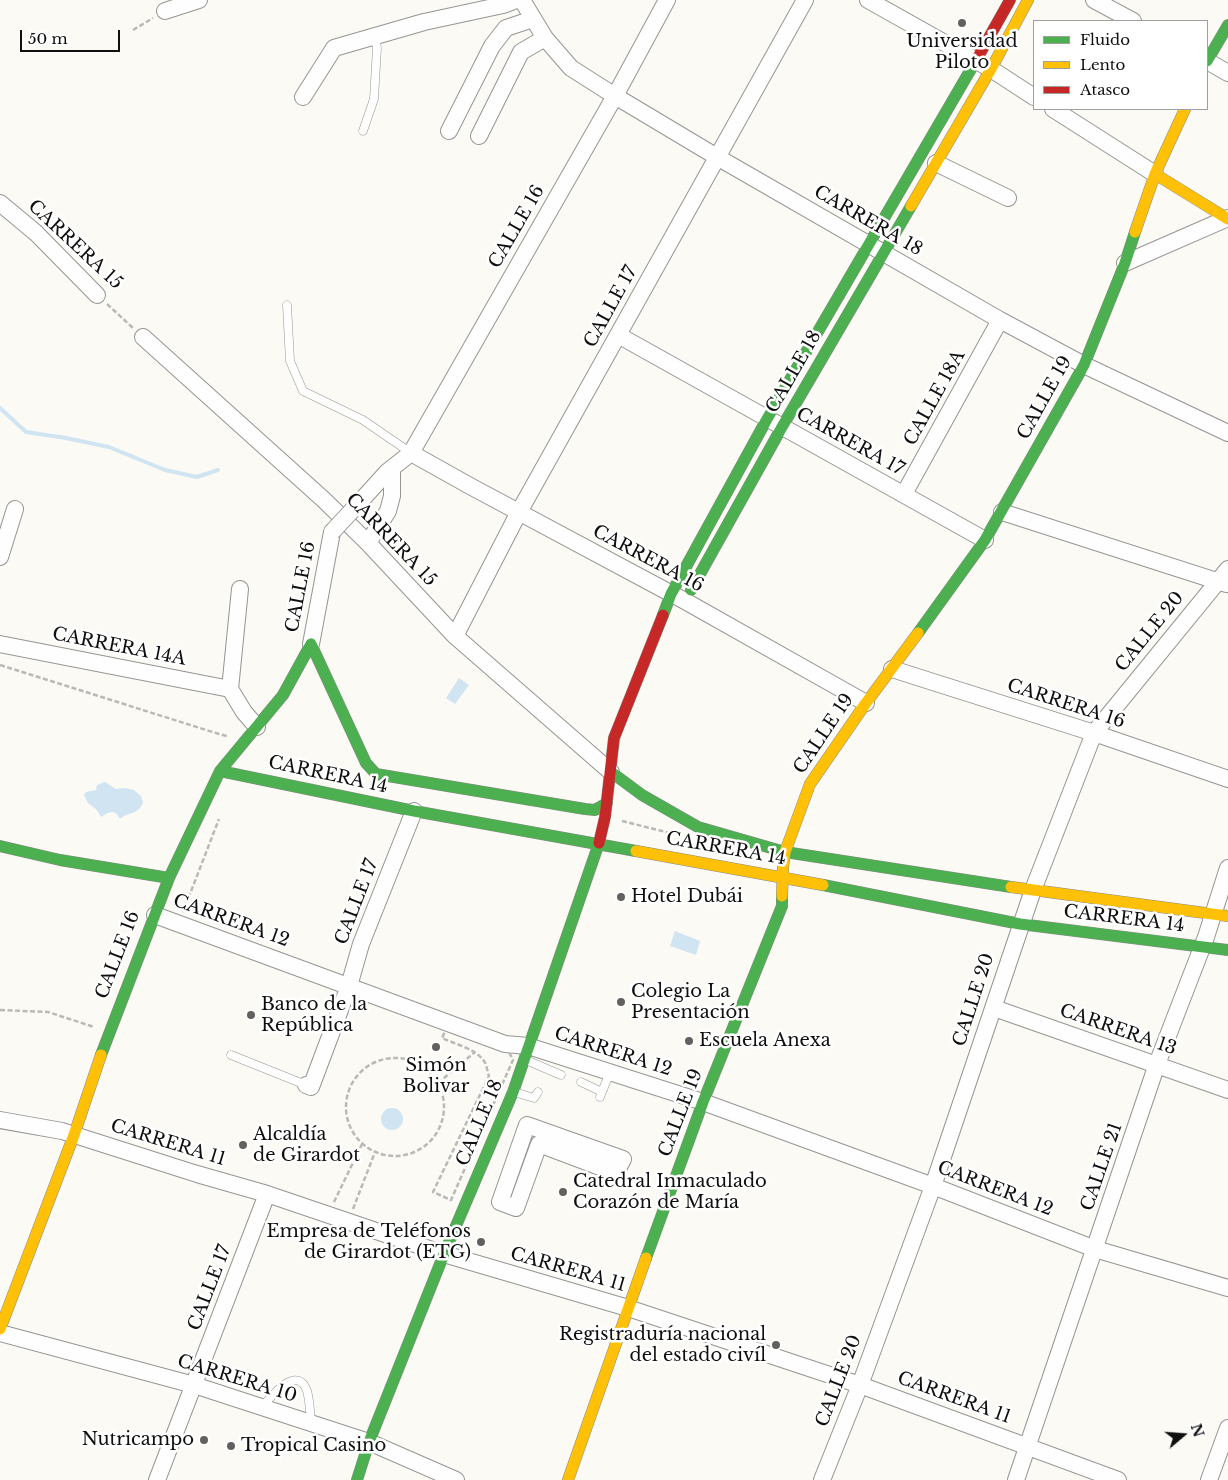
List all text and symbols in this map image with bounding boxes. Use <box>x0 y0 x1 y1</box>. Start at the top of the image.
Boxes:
marker: Universidad Piloto <box>956 17 968 29</box>
scale bar <box>22 20 122 52</box>
legend <box>1033 20 1208 110</box>
text: 50 m <box>28 29 68 48</box>
text: Fluido <box>1080 30 1130 49</box>
place label: Universidad Piloto <box>906 31 1018 74</box>
text: Lento <box>1080 55 1125 74</box>
text: Atasco <box>1080 80 1130 99</box>
street label: CARRERA 18 <box>810 181 926 261</box>
street label: CALLE 16 <box>485 182 549 272</box>
street label: CARRERA 15 <box>23 196 127 294</box>
street label: CALLE 17 <box>580 262 642 352</box>
street label: CALLE 18 <box>762 327 826 417</box>
street label: CALLE 18A <box>900 347 970 449</box>
street label: CALLE 19 <box>1013 352 1077 444</box>
street label: CARRERA 17 <box>792 403 908 481</box>
street label: CARRERA 15 <box>341 489 441 591</box>
street label: CARRERA 16 <box>589 521 707 597</box>
street label: CALLE 16 <box>282 540 320 634</box>
street label: CALLE 20 <box>1111 588 1189 676</box>
street label: CARRERA 14A <box>50 623 188 671</box>
street label: CARRERA 16 <box>1004 675 1128 733</box>
street label: CALLE 19 <box>789 690 859 778</box>
street label: CARRERA 14 <box>266 752 390 798</box>
street label: CARRERA 14 <box>664 828 788 870</box>
street label: CALLE 17 <box>331 856 383 948</box>
place label: Hotel Dubái <box>631 886 743 908</box>
street label: CARRERA 12 <box>170 890 292 952</box>
marker: Hotel Dubái <box>615 891 627 903</box>
street label: CARRERA 14 <box>1062 901 1186 937</box>
street label: CALLE 16 <box>91 908 145 1002</box>
street label: CALLE 20 <box>949 951 999 1049</box>
place label: Colegio La Presentación <box>631 981 750 1024</box>
place label: Banco de la República <box>261 994 367 1036</box>
marker: Colegio La Presentación <box>615 996 627 1008</box>
street label: CARRERA 13 <box>1057 1000 1179 1060</box>
marker: Banco de la República <box>245 1009 257 1021</box>
street label: CARRERA 12 <box>552 1023 674 1081</box>
place label: Escuela Anexa <box>699 1030 831 1052</box>
marker: Escuela Anexa <box>683 1035 695 1047</box>
marker: Simón Bolivar <box>430 1041 442 1053</box>
place label: Simón Bolivar <box>403 1055 469 1098</box>
street label: CALLE 19 <box>654 1066 708 1160</box>
street label: CALLE 18 <box>452 1077 508 1169</box>
street label: CARRERA 11 <box>108 1115 228 1171</box>
street label: CALLE 21 <box>1077 1120 1127 1214</box>
place label: Alcaldía de Girardot <box>253 1124 360 1166</box>
marker: Alcaldía de Girardot <box>237 1139 249 1151</box>
street label: CARRERA 12 <box>934 1157 1056 1221</box>
place label: Catedral Inmaculado Corazón de María <box>573 1171 767 1214</box>
marker: Catedral Inmaculado Corazón de María <box>557 1186 569 1198</box>
place label: Empresa de Teléfonos de Girardot (ETG) <box>266 1221 471 1264</box>
marker: Empresa de Teléfonos de Girardot (ETG) <box>475 1236 487 1248</box>
street label: CALLE 17 <box>184 1242 236 1334</box>
street label: CARRERA 11 <box>508 1243 628 1297</box>
place label: Registraduría nacional del estado civíl <box>559 1324 766 1366</box>
street label: CALLE 20 <box>812 1332 866 1430</box>
marker: Registraduría nacional del estado civíl <box>770 1339 782 1351</box>
street label: CARRERA 10 <box>175 1351 299 1407</box>
street label: CARRERA 11 <box>894 1367 1014 1429</box>
north arrow <box>1158 1410 1208 1460</box>
text: N <box>1187 1421 1208 1439</box>
place label: Nutricampo <box>82 1429 194 1451</box>
marker: Nutricampo <box>198 1434 210 1446</box>
place label: Tropical Casino <box>241 1435 386 1457</box>
marker: Tropical Casino <box>225 1440 237 1452</box>

